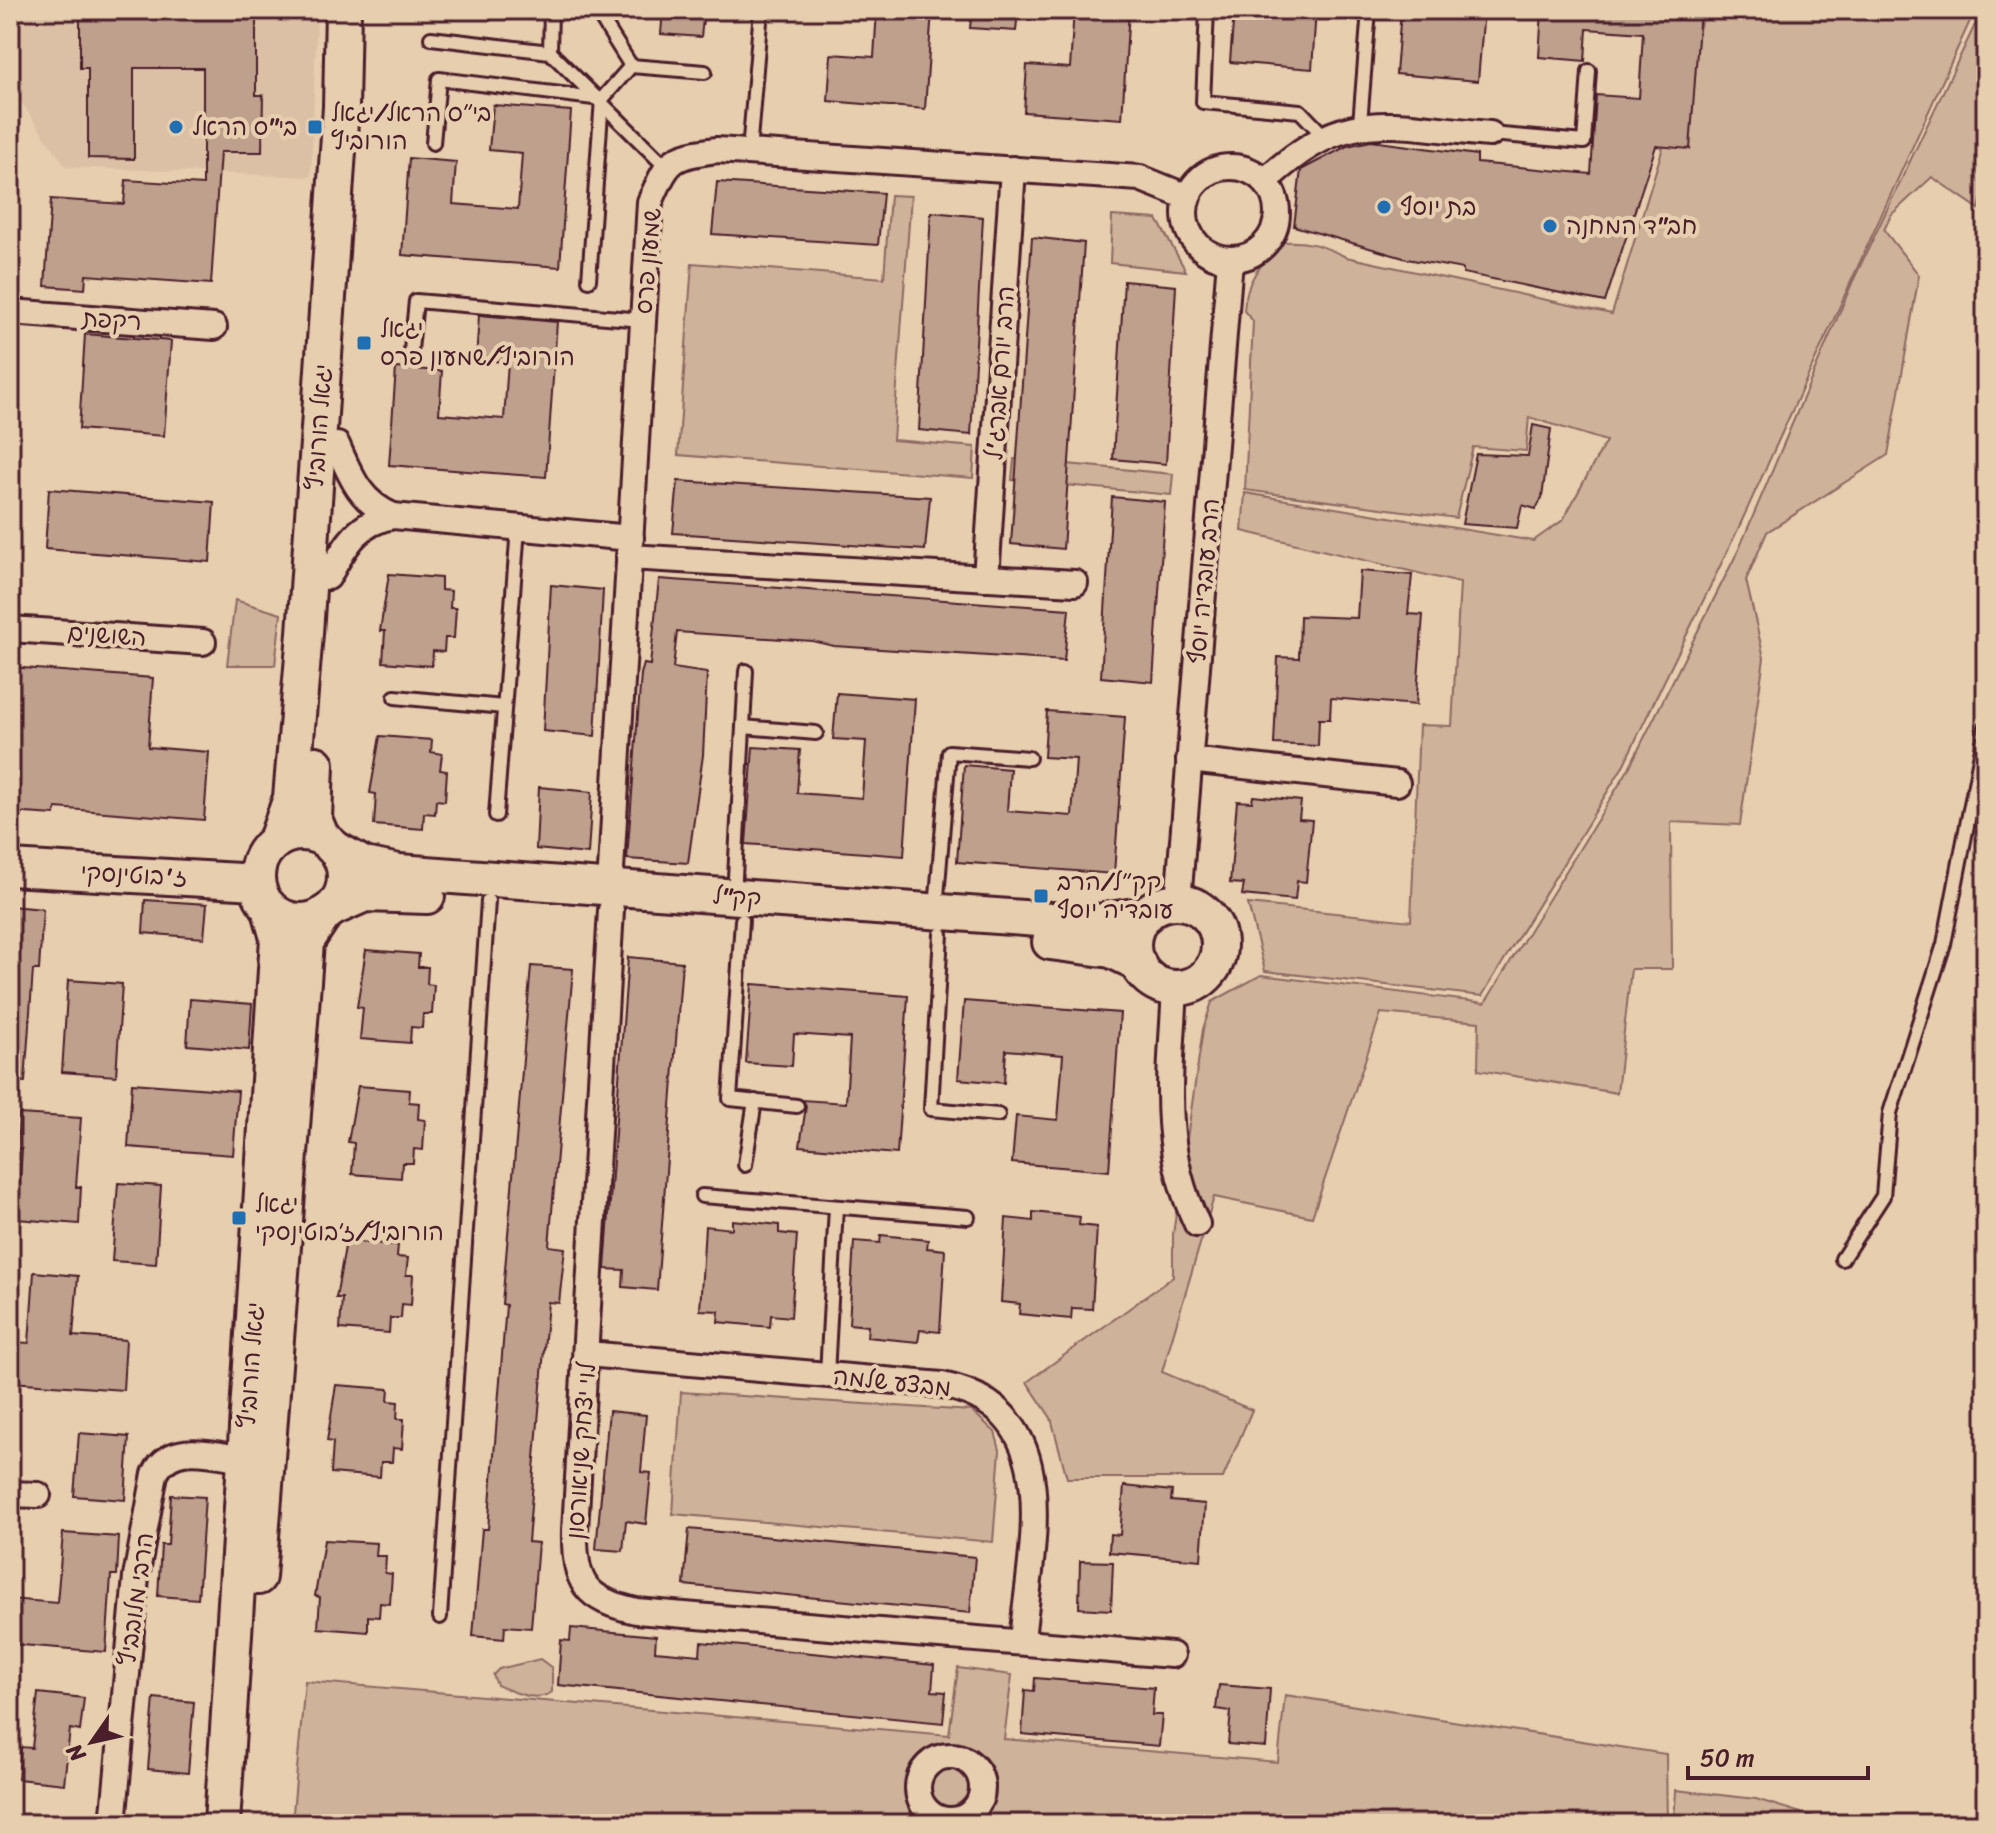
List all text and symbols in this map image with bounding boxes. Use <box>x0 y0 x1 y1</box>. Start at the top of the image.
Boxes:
place label: בי״ס הראל/יגאל הורוביץ <box>331 92 491 162</box>
place label: בי"ס הראל <box>192 106 297 148</box>
marker: בי"ס הראל <box>167 118 185 136</box>
marker: בי״ס הראל/יגאל הורוביץ <box>306 118 324 136</box>
place label: בת יוסף <box>1400 186 1476 228</box>
marker: בת יוסף <box>1375 198 1393 216</box>
place label: חב"ד המחנה <box>1566 205 1697 247</box>
street label: שמעון פרס <box>622 206 674 316</box>
marker: חב"ד המחנה <box>1541 217 1559 235</box>
street label: הרב יורם אברג'ל <box>973 284 1027 462</box>
street label: רקפת <box>79 297 143 343</box>
place label: יגאל הורוביץ/שמעון פרס <box>380 308 575 378</box>
marker: יגאל הורוביץ/שמעון פרס <box>355 334 373 352</box>
street label: יגאל הורוביץ <box>294 363 344 491</box>
street label: הרב עובדיה יוסף <box>1176 496 1232 666</box>
street label: השושנים <box>66 611 148 659</box>
street label: ז'בוטינסקי <box>80 851 188 899</box>
place label: קק״ל/הרב עובדיה יוסף <box>1057 861 1174 931</box>
street label: קק"ל <box>711 874 763 920</box>
marker: קק״ל/הרב עובדיה יוסף <box>1032 887 1050 905</box>
place label: יגאל הורוביץ/ז׳בוטינסקי <box>255 1183 444 1253</box>
marker: יגאל הורוביץ/ז׳בוטינסקי <box>230 1209 248 1227</box>
street label: יגאל הורוביץ <box>226 1301 276 1429</box>
street label: מבצע שלמה <box>831 1355 953 1409</box>
street label: לוי יצחק שניאורסון <box>554 1359 608 1541</box>
street label: הרבי מלובביץ <box>106 1530 166 1668</box>
north arrow <box>52 1702 132 1782</box>
scale bar <box>1688 1730 1868 1780</box>
text: N <box>55 1735 97 1771</box>
text: 50 m <box>1700 1737 1755 1779</box>

